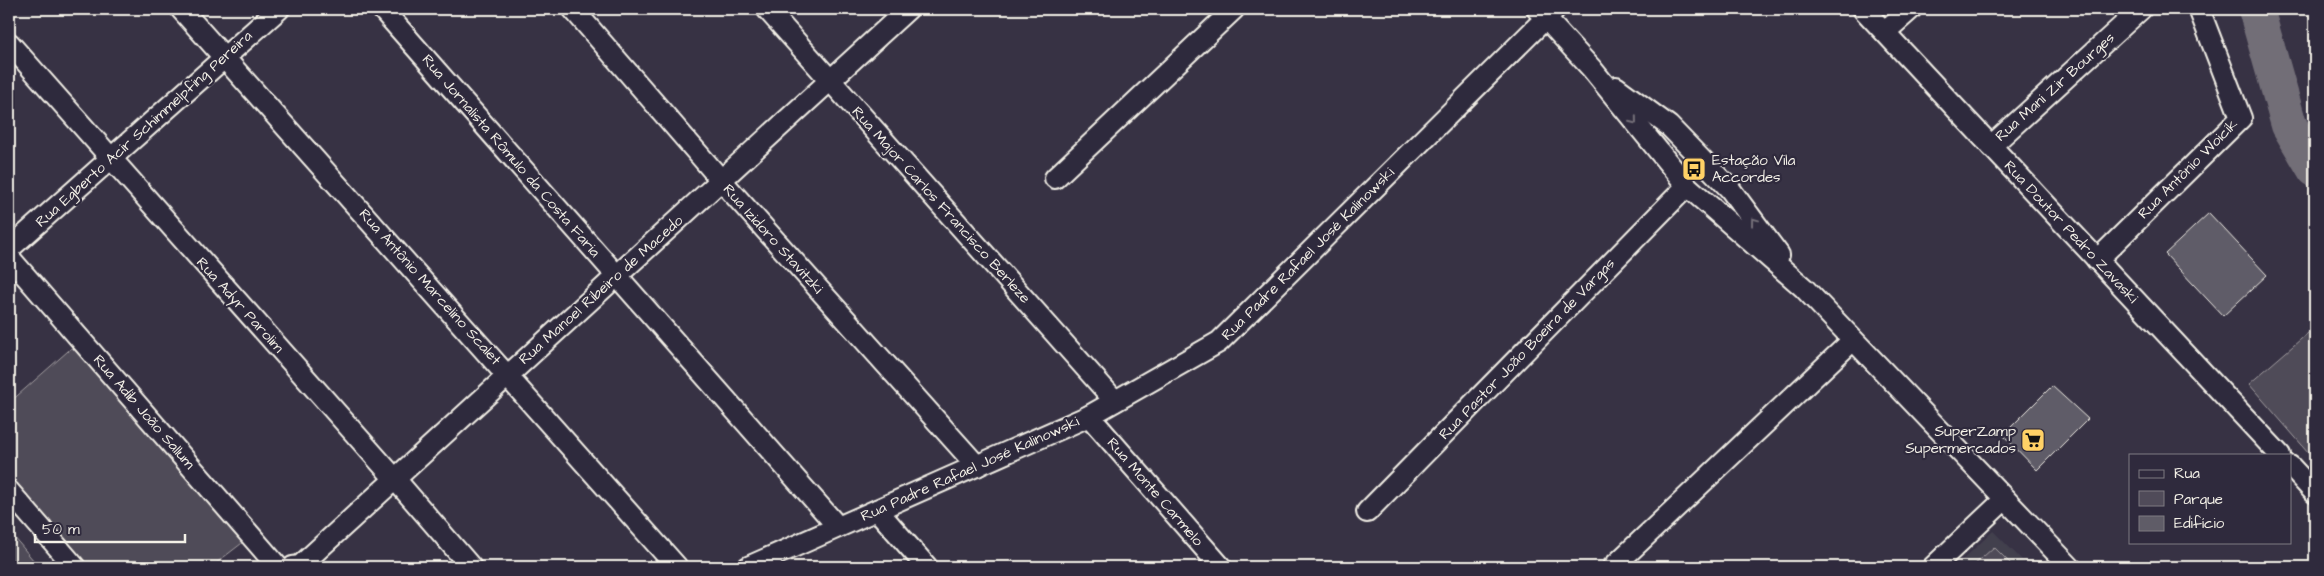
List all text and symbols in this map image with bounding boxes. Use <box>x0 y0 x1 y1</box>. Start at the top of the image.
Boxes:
street label: Rua Egberto Acir Schimmelpfing Pereira <box>31 26 258 233</box>
street label: Rua Mani Zir Bourges <box>1991 27 2120 147</box>
street label: Rua Jornalista Rômulo da Costa Faria <box>417 50 605 262</box>
street label: Rua Major Carlos Francisco Berleze <box>847 102 1035 308</box>
street label: Rua Antônio Woicik <box>2133 114 2243 224</box>
one-way arrow <box>1628 115 1636 124</box>
place label: Estação Vila Accordes <box>1712 150 1796 188</box>
bus stop icon: Estação Vila Accordes <box>1681 156 1707 182</box>
street label: Rua Doutor Pedro Zavaski <box>1999 156 2143 309</box>
street label: Rua Padre Rafael José Kalinowski <box>1217 162 1400 345</box>
street label: Rua Izidoro Stavitzki <box>718 180 829 299</box>
street label: Rua Antônio Marcelino Scalet <box>354 204 506 370</box>
street label: Rua Manoel Ribeiro de Macedo <box>514 210 688 370</box>
one-way arrow <box>1751 217 1760 227</box>
street label: Rua Adyr Parolim <box>191 253 289 358</box>
street label: Rua Pastor João Boeira de Vargas <box>1434 253 1621 445</box>
street label: Rua Adib João Sallum <box>88 350 200 474</box>
street label: Rua Padre Rafael José Kalinowski <box>857 411 1083 527</box>
place label: SuperZamp Supermercados <box>1905 421 2016 459</box>
supermarket icon: SuperZamp Supermercados <box>2020 427 2046 453</box>
street label: Rua Monte Carmelo <box>1102 433 1208 551</box>
legend <box>2129 454 2292 544</box>
text: Rua <box>2174 463 2200 484</box>
text: Parque <box>2174 489 2223 510</box>
scale bar <box>35 511 185 543</box>
text: Edifício <box>2174 513 2225 534</box>
text: 50 m <box>42 519 80 540</box>

